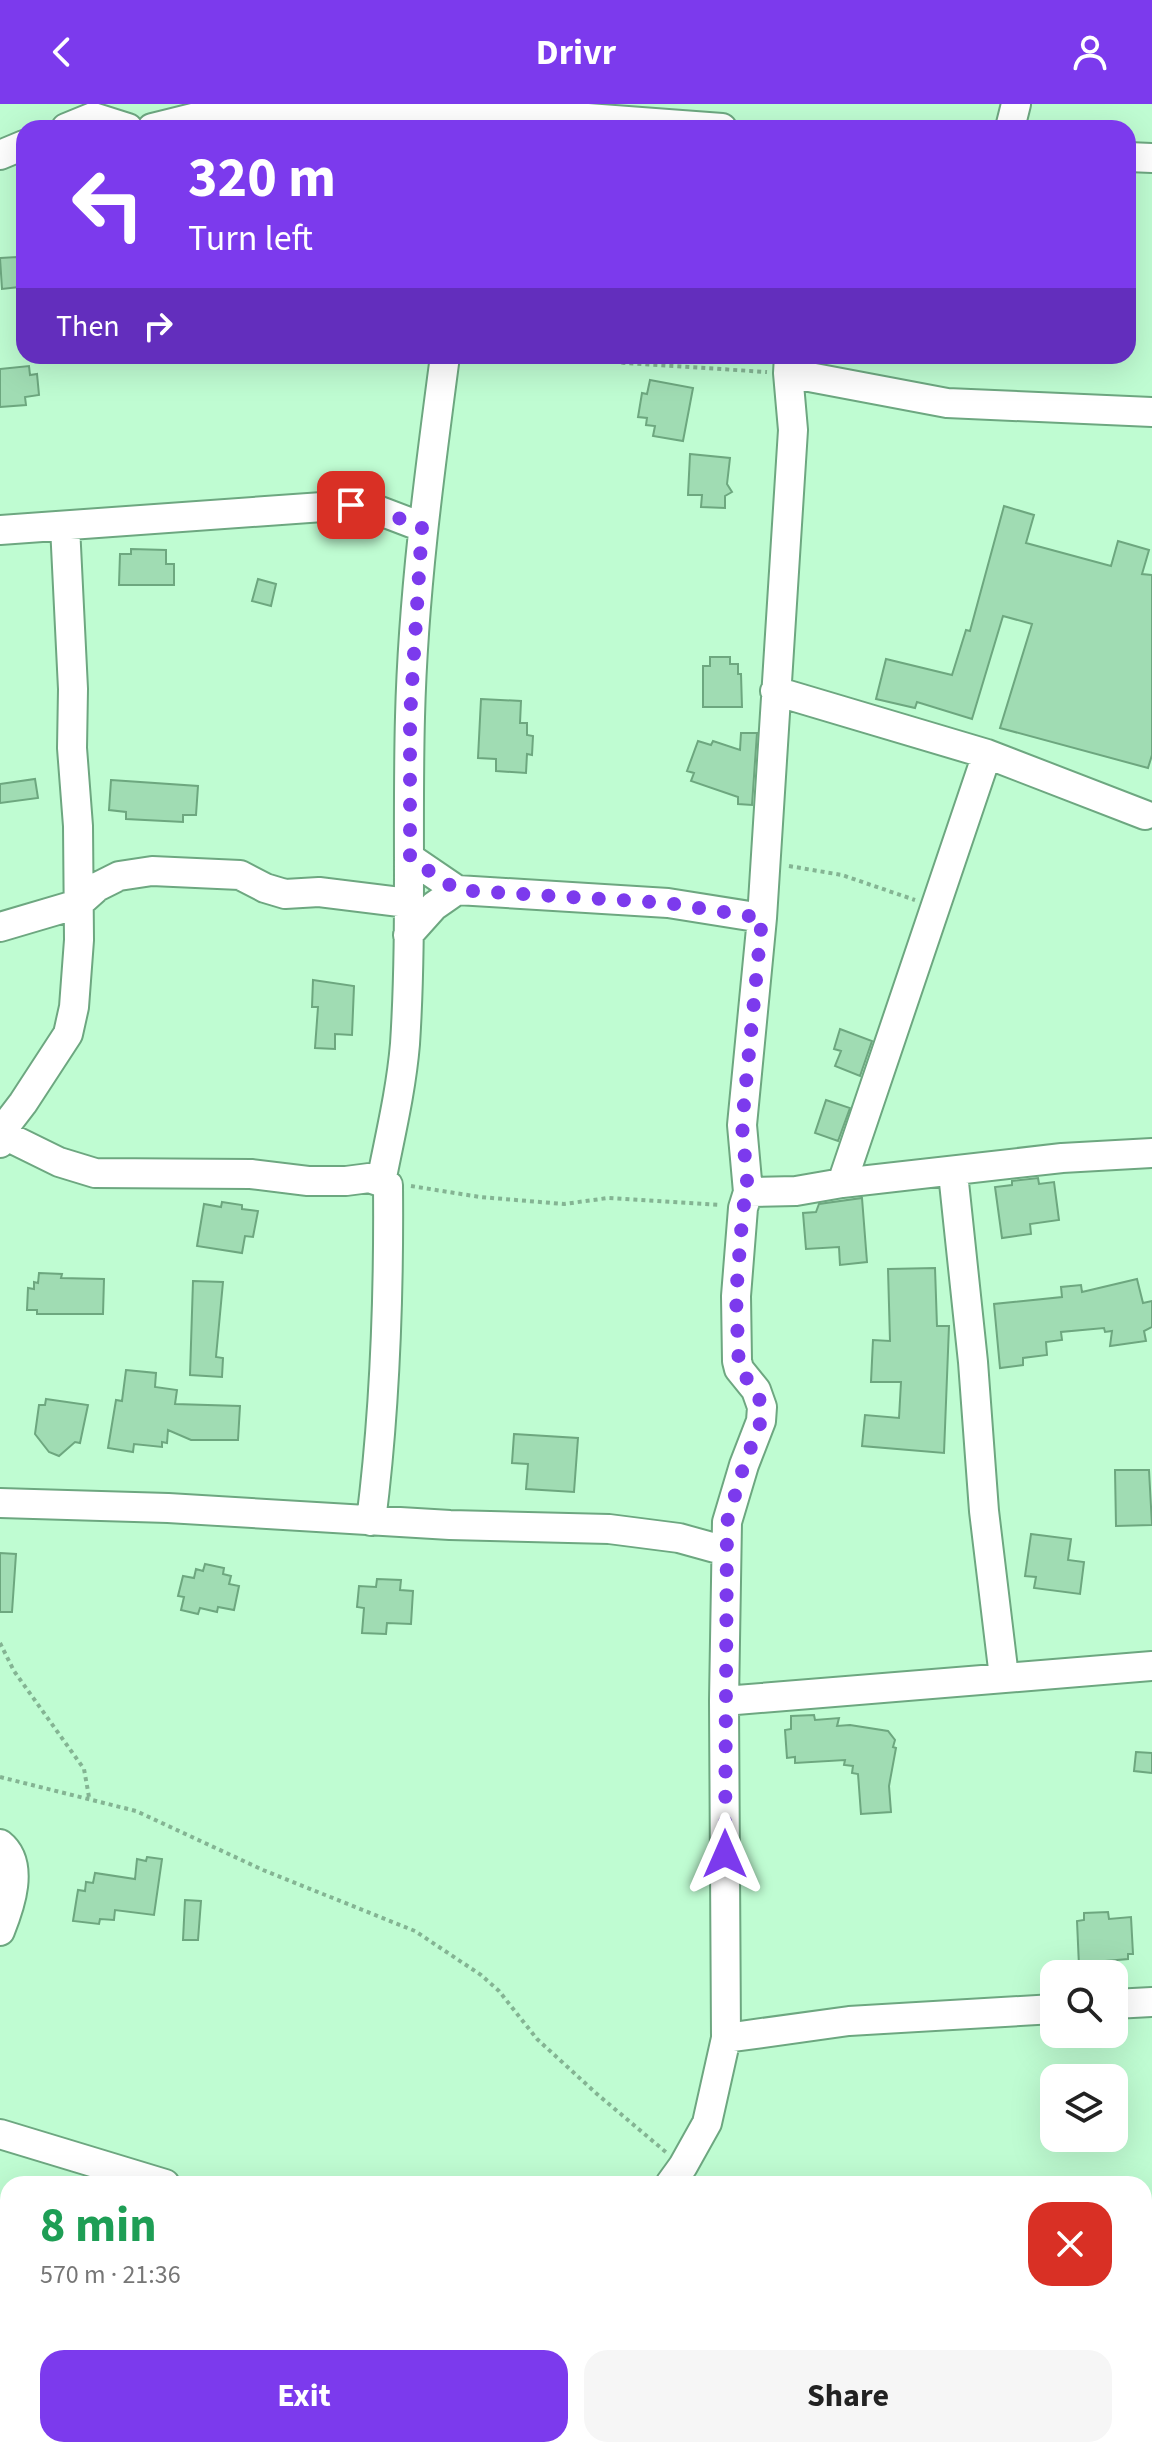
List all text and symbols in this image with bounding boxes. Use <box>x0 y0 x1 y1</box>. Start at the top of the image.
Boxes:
text: Drivr <box>536 27 616 78</box>
icon: back <box>40 30 84 74</box>
icon: person <box>1068 30 1112 74</box>
text: 320 m <box>188 139 336 218</box>
icon: left <box>56 152 160 256</box>
text: Turn left <box>188 213 313 264</box>
icon: right <box>136 304 180 348</box>
text: Then <box>56 305 120 348</box>
pin <box>317 471 385 539</box>
icon: arrive <box>329 483 373 527</box>
position arrow <box>683 1812 767 1896</box>
map controls <box>1040 1960 1128 2152</box>
button: search <box>1040 1960 1128 2048</box>
button: layers <box>1040 2064 1128 2152</box>
text: 8 min <box>40 2192 157 2260</box>
button: close <box>1028 2202 1112 2286</box>
text: 570 m · 21:36 <box>40 2256 181 2293</box>
button: Exit <box>40 2350 568 2442</box>
button: Share <box>584 2350 1112 2442</box>

